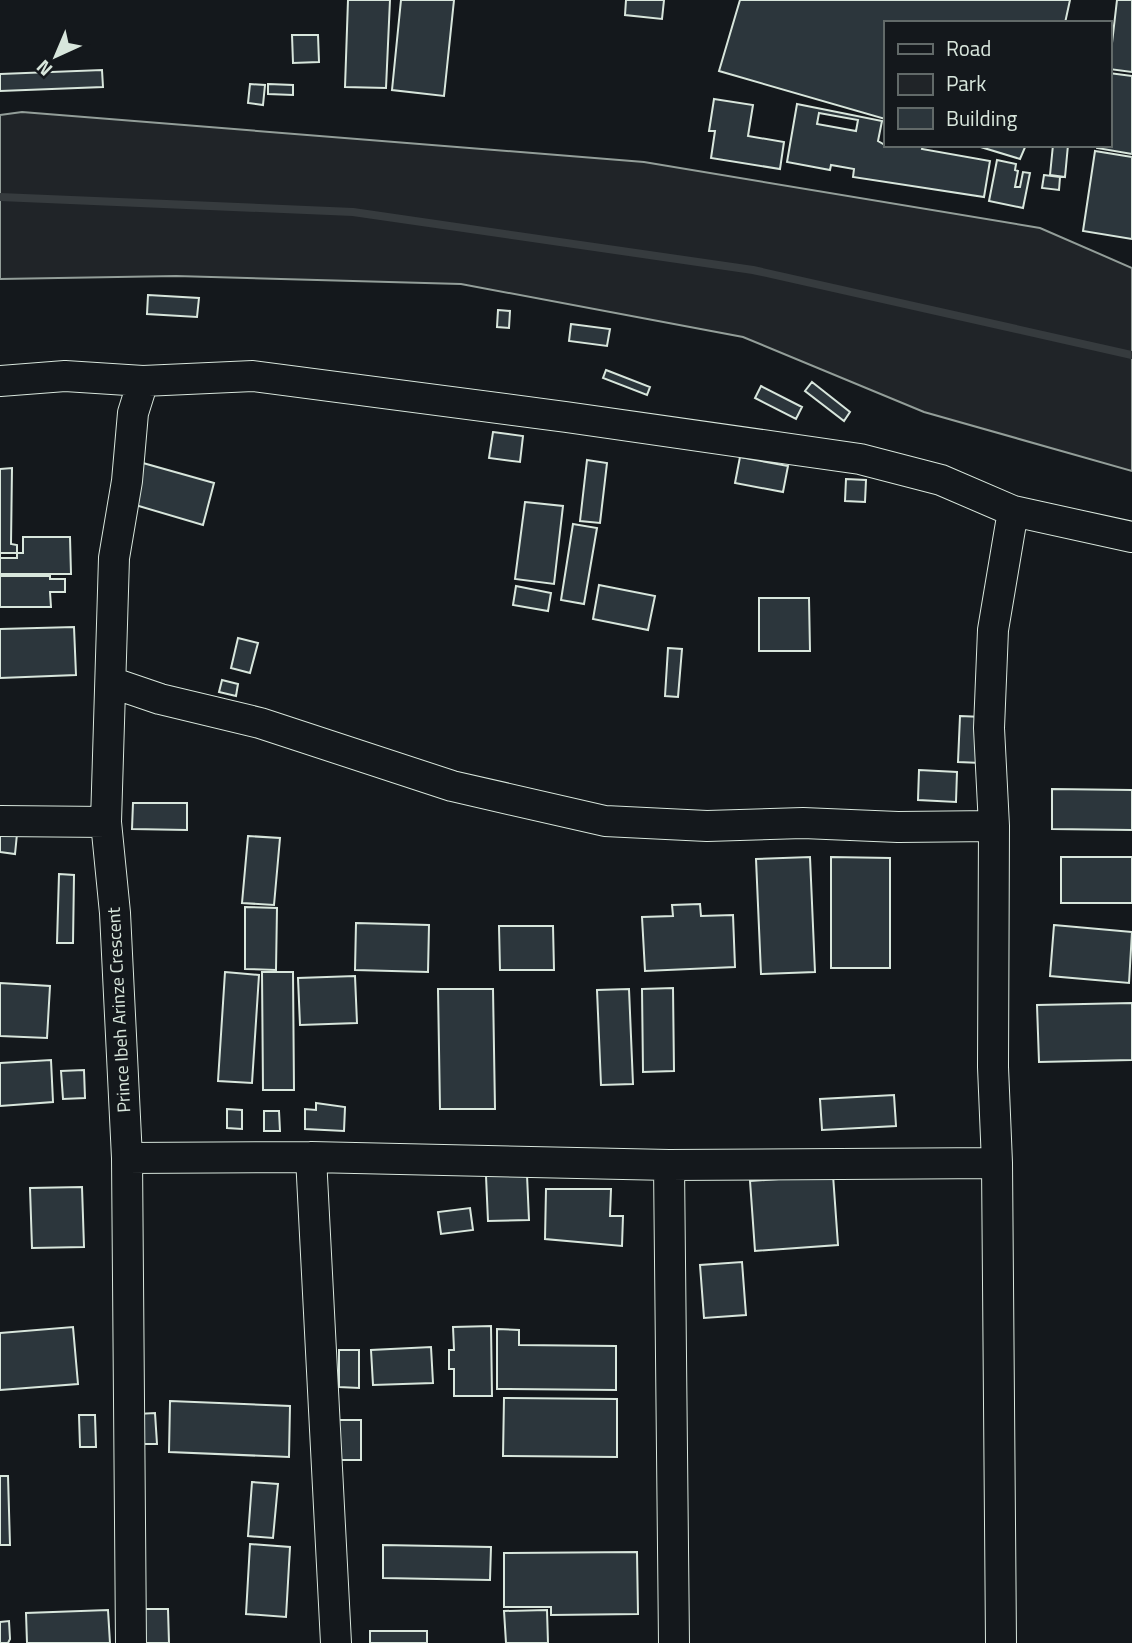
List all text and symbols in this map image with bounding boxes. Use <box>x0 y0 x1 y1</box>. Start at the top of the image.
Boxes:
north arrow <box>21 21 91 91</box>
legend <box>884 21 1111 147</box>
text: Road <box>946 32 991 64</box>
text: N <box>29 54 59 84</box>
text: Park <box>946 67 986 99</box>
text: Building <box>946 102 1018 134</box>
street label: Prince Ibeh Arinze Crescent <box>100 906 137 1113</box>

